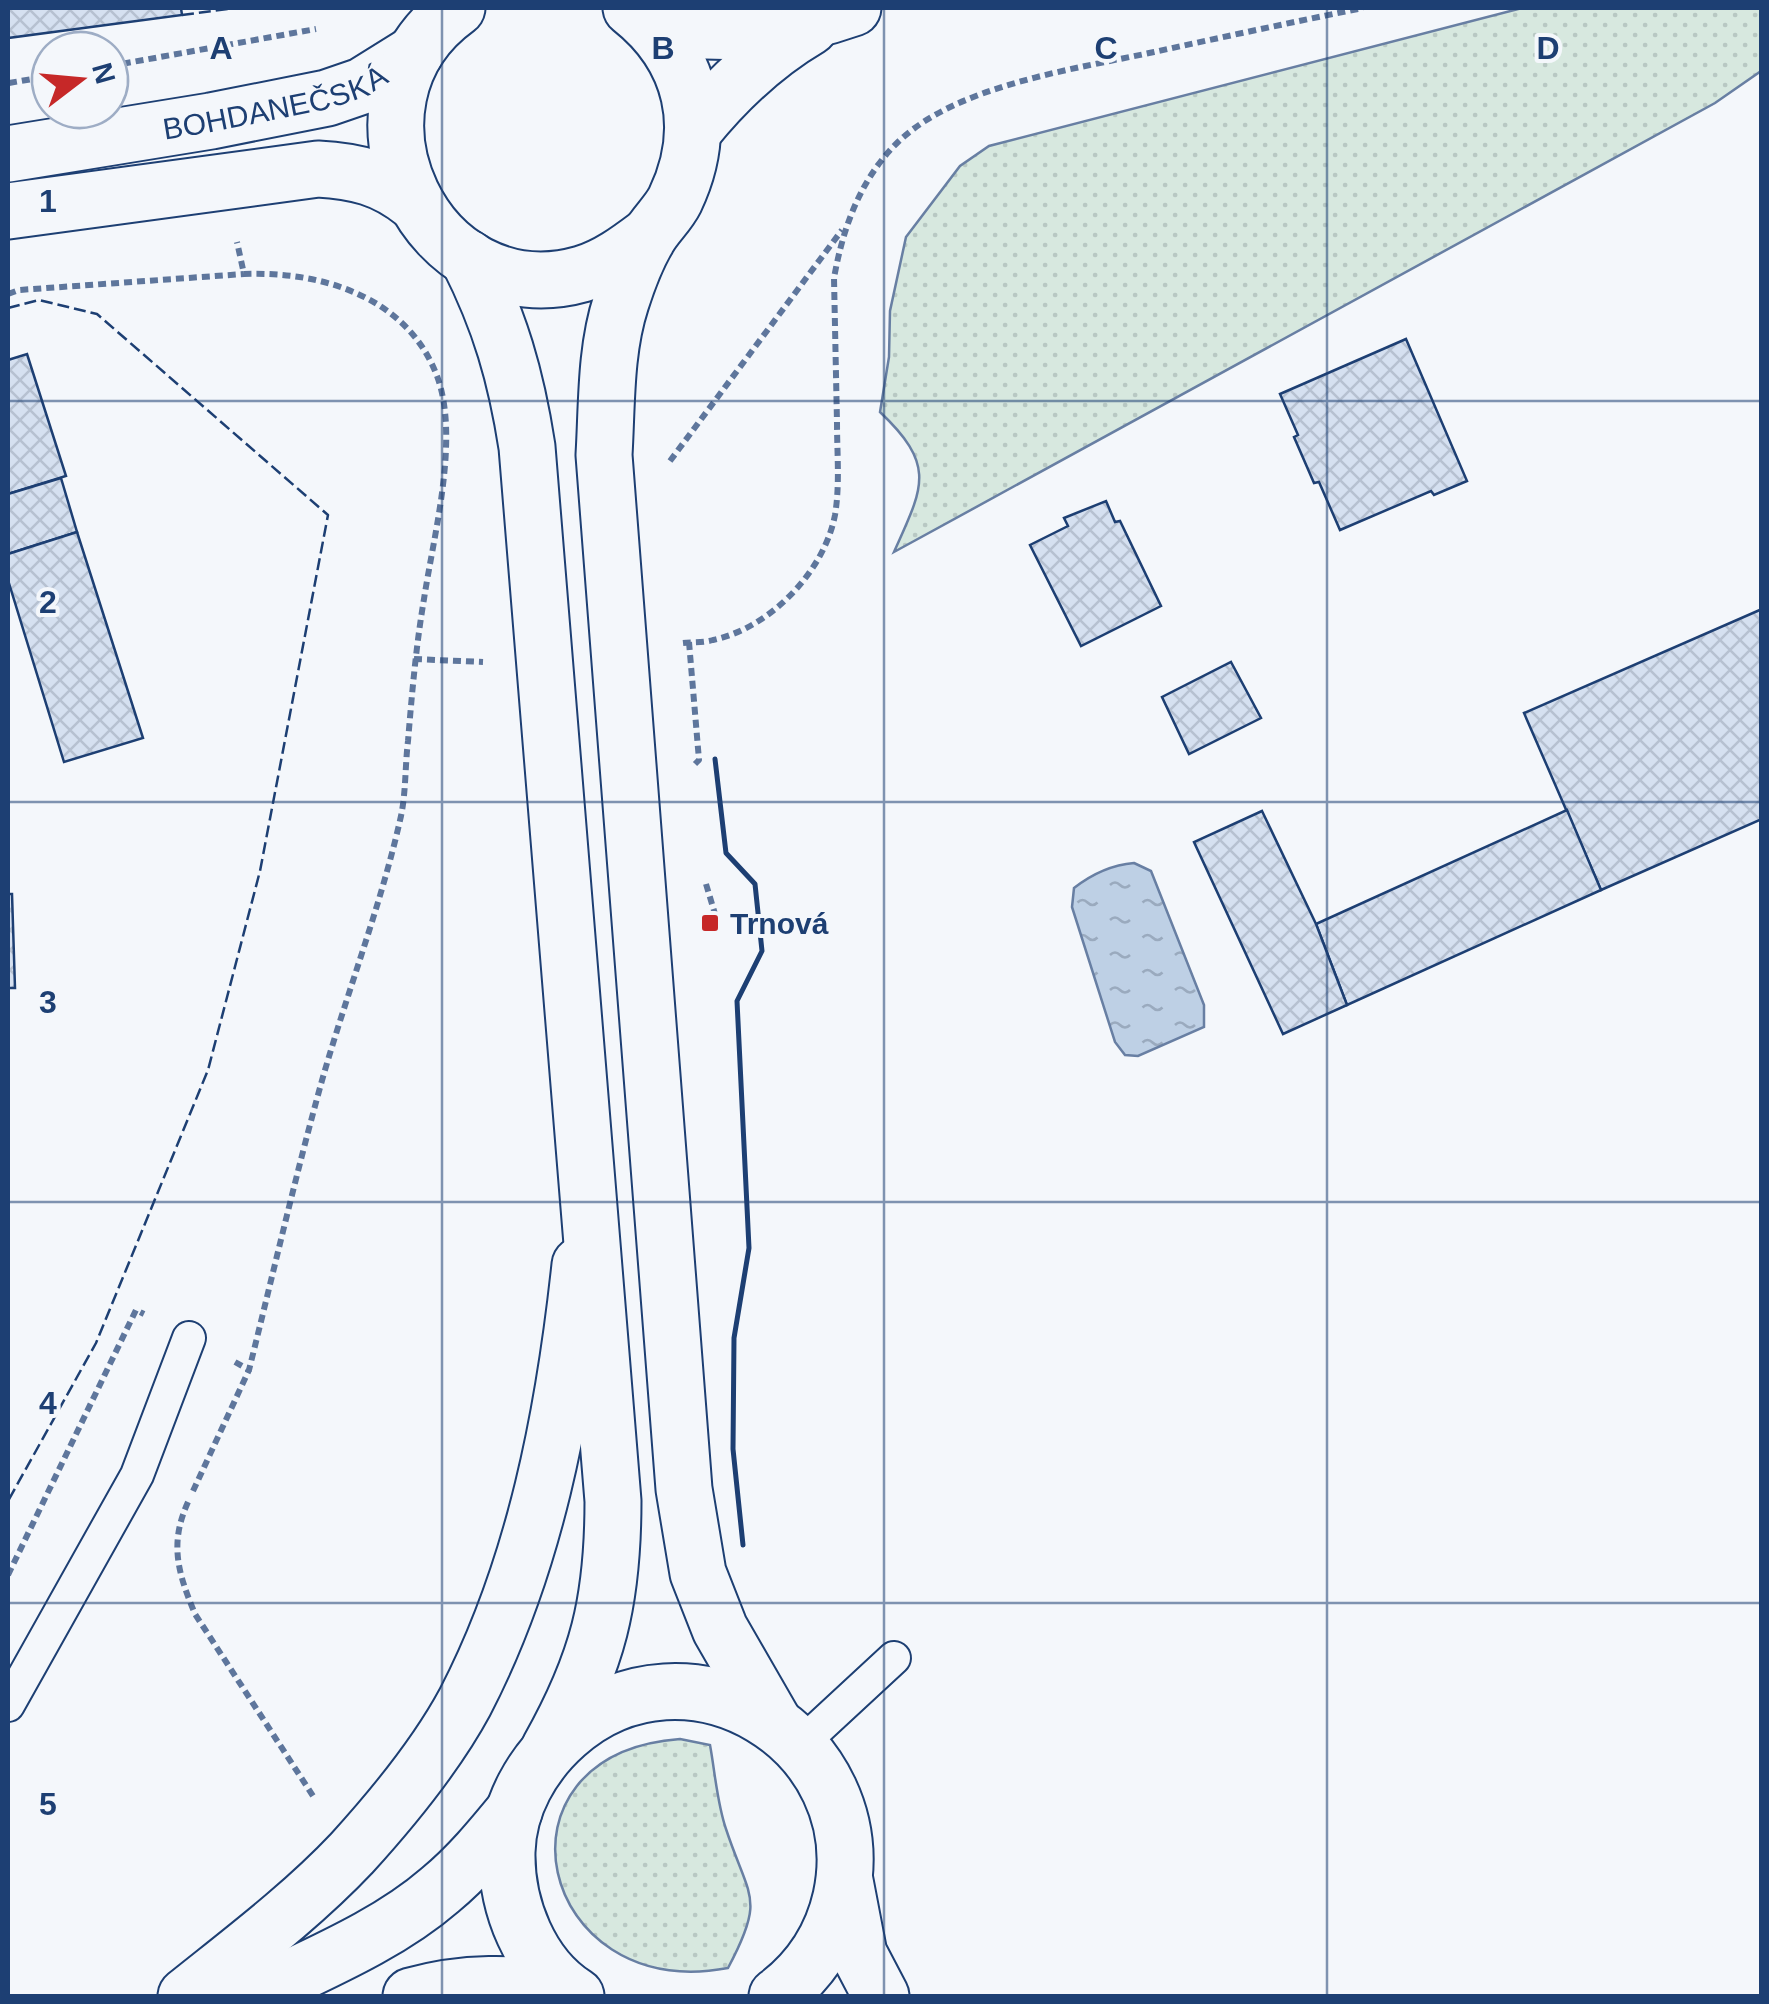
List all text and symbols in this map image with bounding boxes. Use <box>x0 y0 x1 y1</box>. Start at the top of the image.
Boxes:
north arrow <box>30 30 130 130</box>
text: A <box>209 30 233 66</box>
text: B <box>651 30 675 66</box>
text: C <box>1094 30 1118 66</box>
text: D <box>1536 30 1560 66</box>
street label: BOHDANEČSKÁ <box>160 58 393 145</box>
text: N <box>86 59 121 87</box>
text: 1 <box>39 183 57 219</box>
text: 2 <box>39 584 57 620</box>
place label: Trnová <box>730 907 829 940</box>
marker: Trnová <box>699 912 721 934</box>
text: 3 <box>39 984 57 1020</box>
text: 4 <box>39 1385 57 1421</box>
text: 5 <box>39 1786 57 1822</box>

